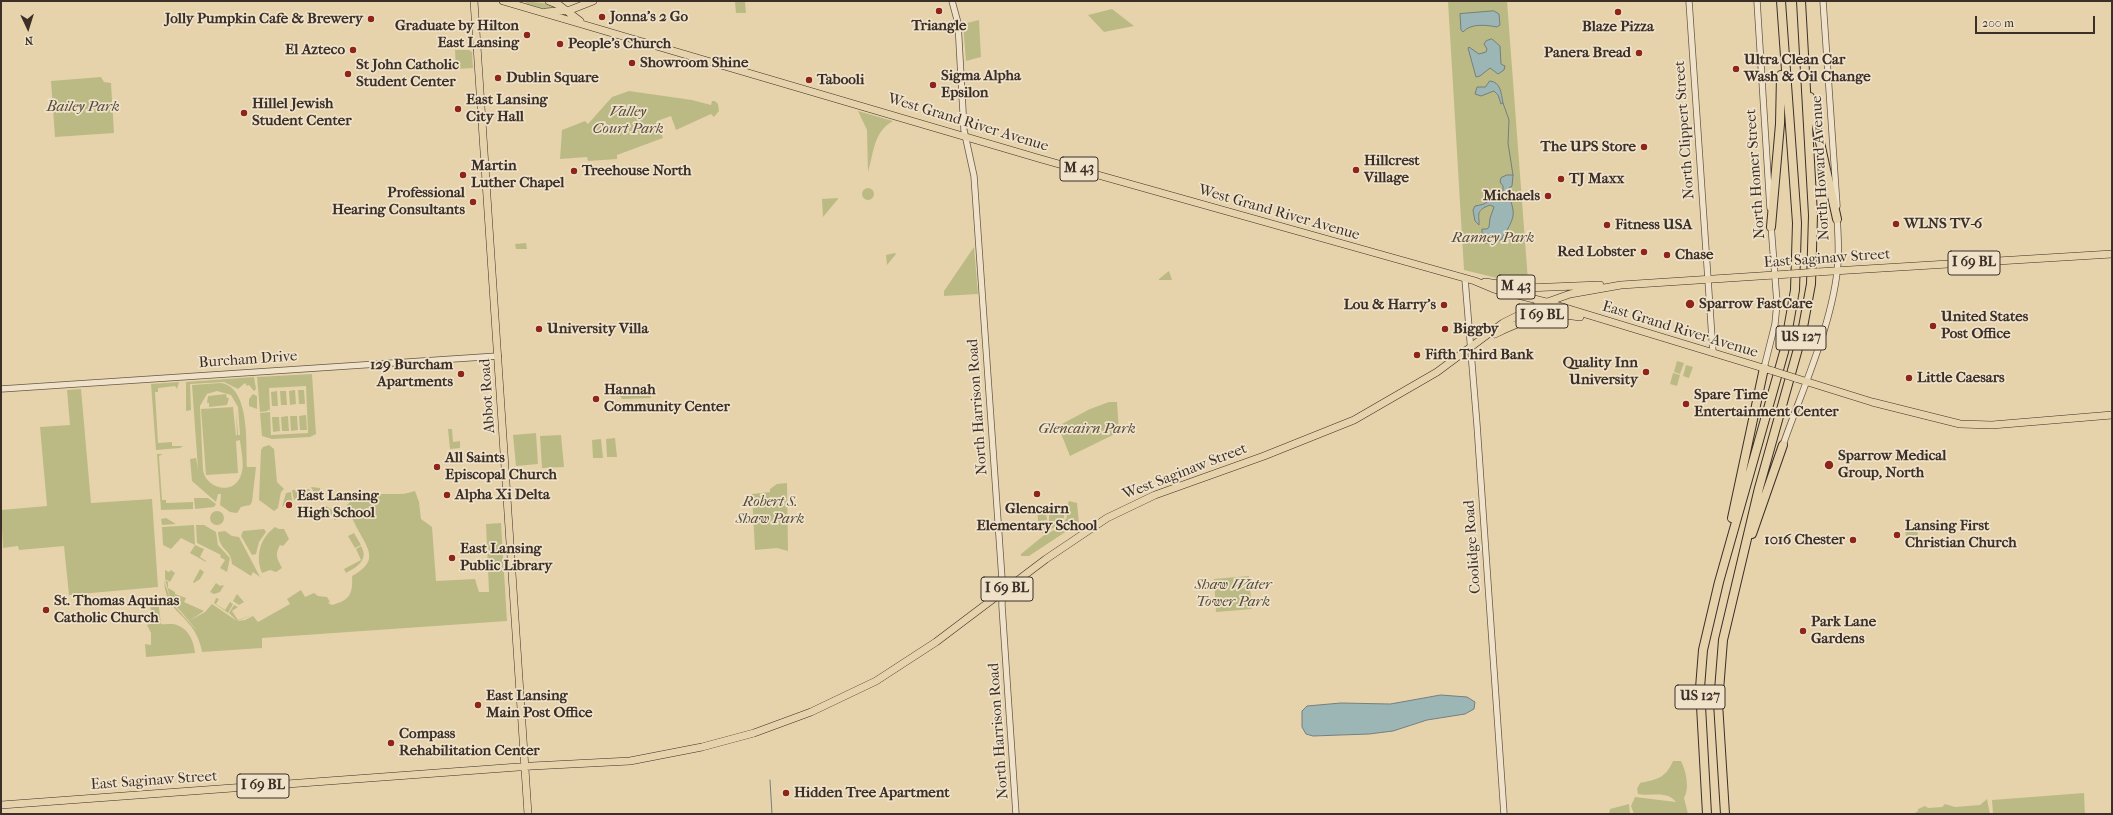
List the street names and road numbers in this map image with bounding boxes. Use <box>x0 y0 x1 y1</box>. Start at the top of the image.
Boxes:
street label: North Clippert Street <box>1671 60 1699 200</box>
street label: West Grand River Avenue <box>886 90 1050 156</box>
street label: North Howard Avenue <box>1808 95 1834 241</box>
street label: North Homer Street <box>1742 108 1770 240</box>
road number: M 43 <box>1060 157 1098 181</box>
street label: West Grand River Avenue <box>1196 181 1362 245</box>
street label: East Saginaw Street <box>1763 246 1891 272</box>
road number: I 69 BL <box>1948 251 2000 275</box>
road number: M 43 <box>1497 275 1535 299</box>
street label: East Grand River Avenue <box>1600 298 1760 362</box>
road number: I 69 BL <box>1516 304 1568 328</box>
road number: US 127 <box>1776 326 1826 350</box>
street label: North Harrison Road <box>964 338 992 476</box>
street label: Burcham Drive <box>198 348 298 372</box>
street label: Abbot Road <box>476 358 500 434</box>
street label: West Saginaw Street <box>1120 440 1250 504</box>
street label: Coolidge Road <box>1461 500 1485 594</box>
road number: I 69 BL <box>981 577 1033 601</box>
street label: North Harrison Road <box>985 662 1013 800</box>
road number: US 127 <box>1675 685 1725 709</box>
street label: East Saginaw Street <box>90 768 218 794</box>
road number: I 69 BL <box>237 774 289 798</box>

